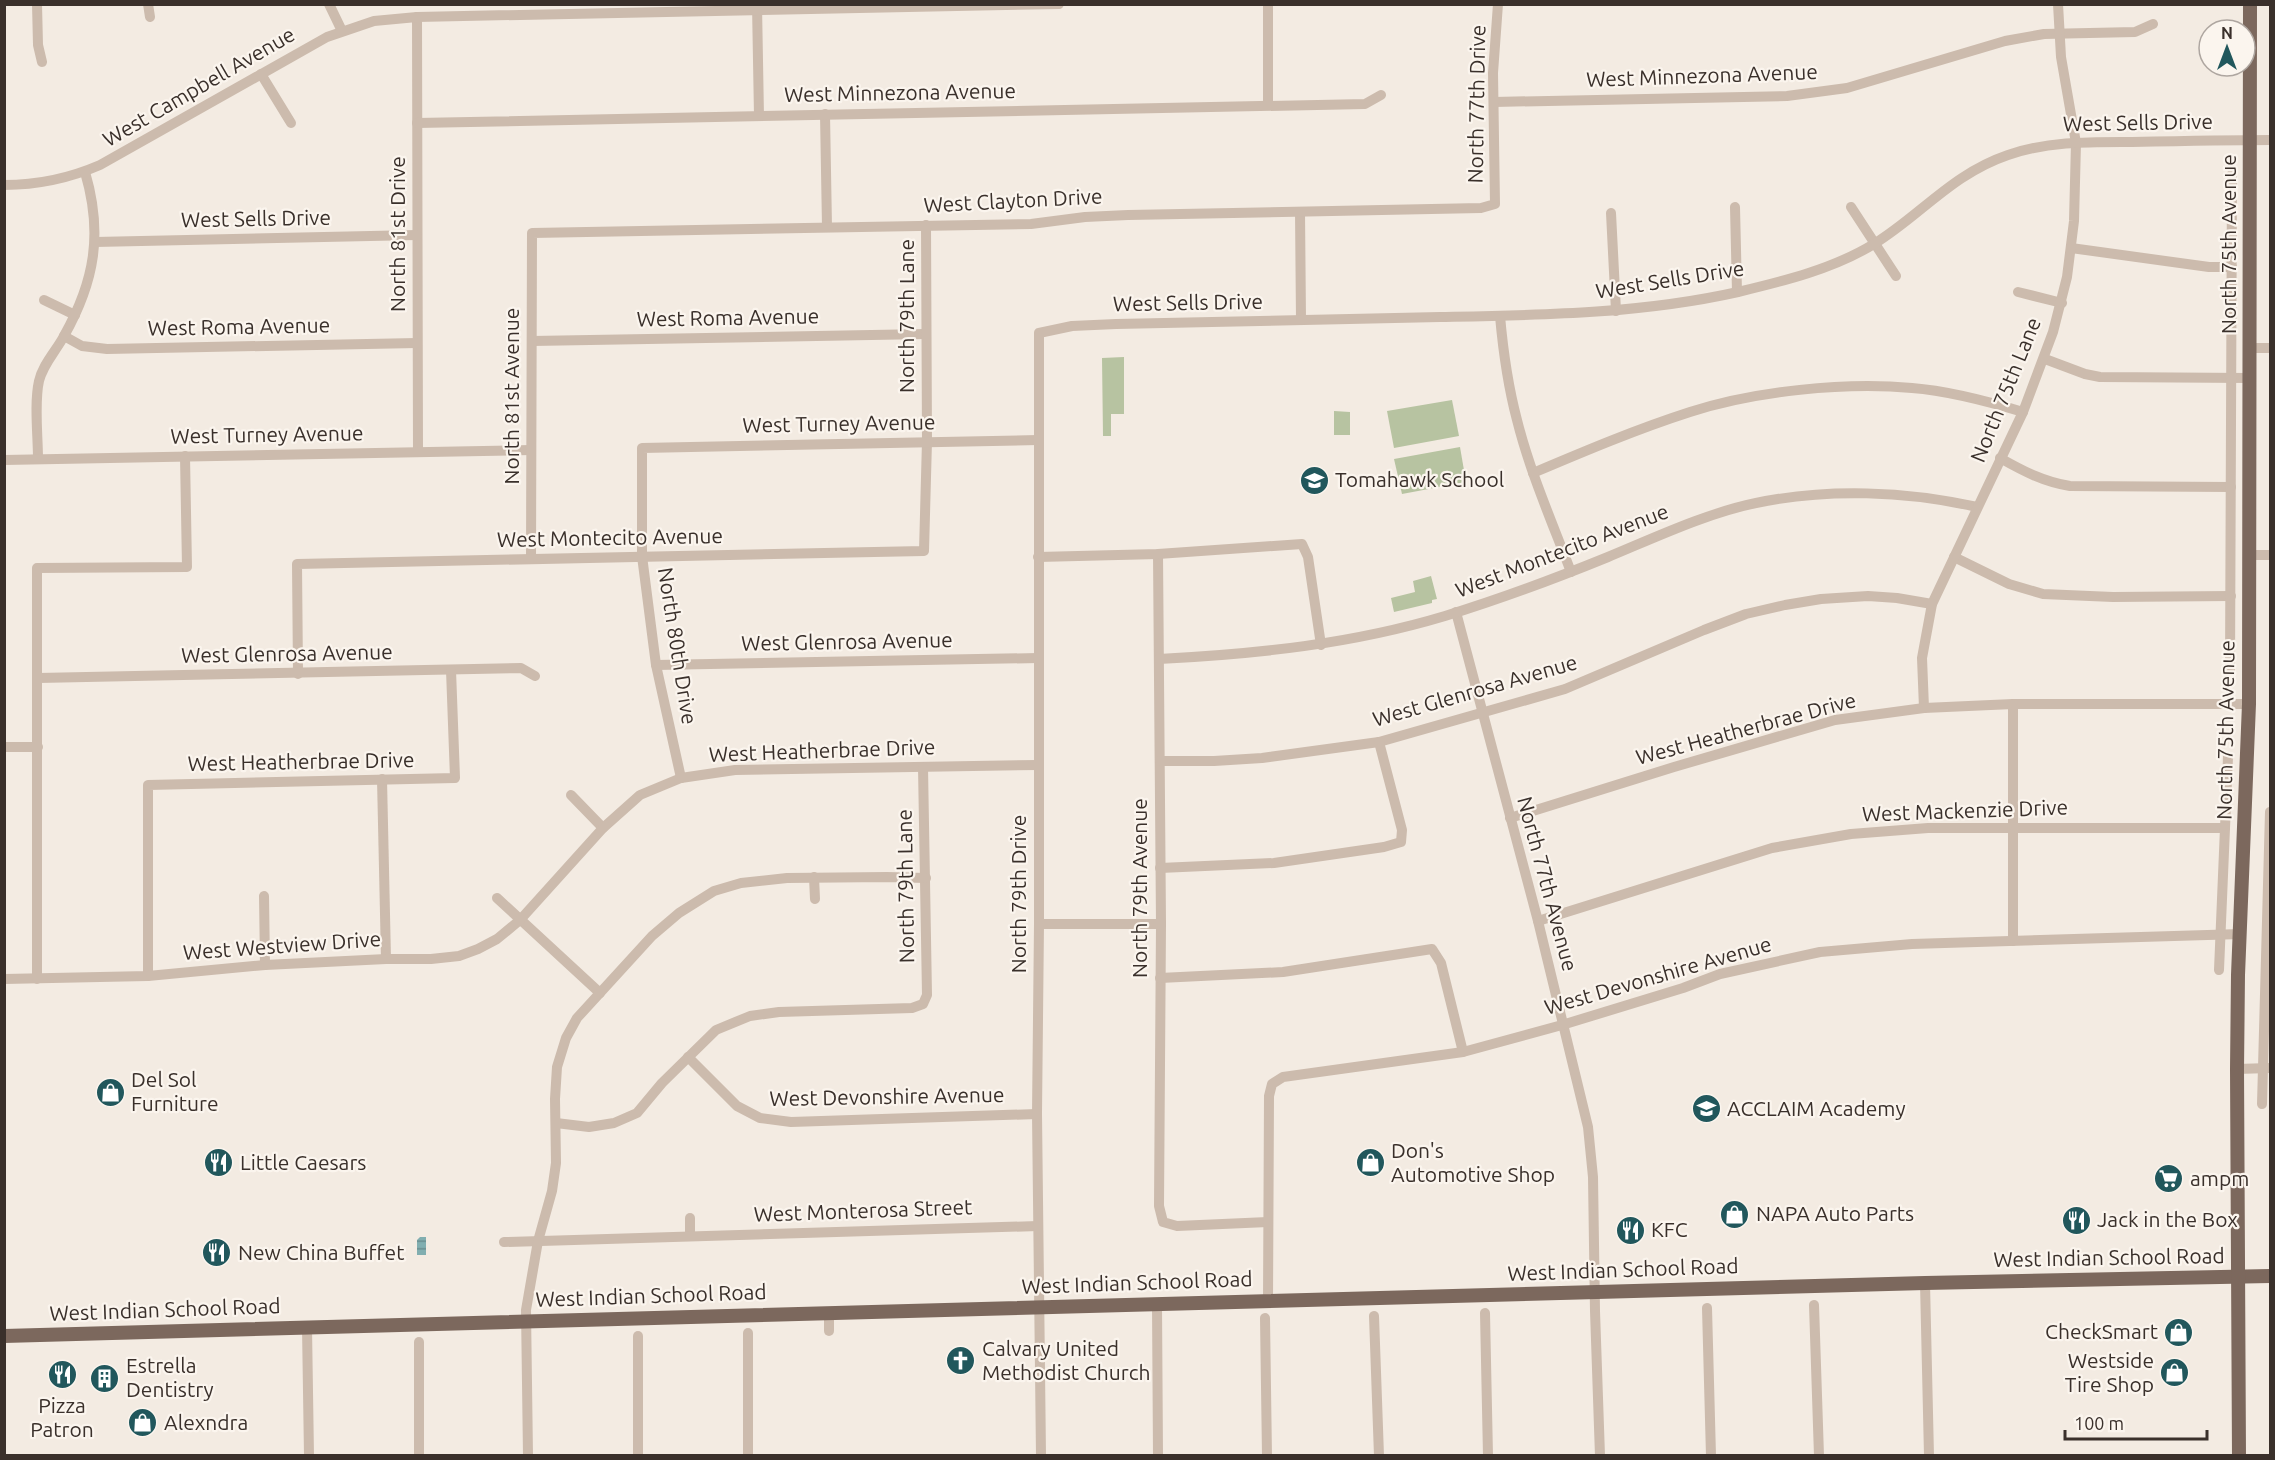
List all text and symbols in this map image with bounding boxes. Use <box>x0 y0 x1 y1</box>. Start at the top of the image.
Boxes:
north arrow <box>2197 18 2257 78</box>
street label: West Campbell Avenue <box>98 21 299 151</box>
street label: North 77th Drive <box>1463 24 1489 184</box>
text: N <box>2221 24 2233 42</box>
street label: West Minnezona Avenue <box>1586 59 1818 91</box>
street label: West Minnezona Avenue <box>784 78 1016 106</box>
street label: West Sells Drive <box>2063 109 2213 135</box>
street label: North 75th Avenue <box>2216 154 2240 334</box>
street label: North 81st Drive <box>385 156 409 312</box>
street label: West Clayton Drive <box>923 183 1103 217</box>
street label: West Sells Drive <box>181 205 331 231</box>
street label: North 79th Lane <box>894 239 918 393</box>
street label: West Sells Drive <box>1594 255 1746 303</box>
street label: West Sells Drive <box>1113 289 1263 315</box>
street label: West Roma Avenue <box>636 303 820 331</box>
street label: North 81st Avenue <box>499 308 523 484</box>
street label: West Roma Avenue <box>147 312 331 340</box>
street label: North 75th Lane <box>1965 314 2045 466</box>
street label: West Turney Avenue <box>742 409 936 437</box>
street label: West Turney Avenue <box>170 420 364 448</box>
school or university icon: Tomahawk School <box>1298 464 1330 496</box>
place label: Tomahawk School <box>1335 467 1504 491</box>
street label: West Montecito Avenue <box>1452 498 1672 602</box>
street label: West Montecito Avenue <box>497 523 723 551</box>
street label: North 80th Drive <box>654 566 702 726</box>
street label: West Glenrosa Avenue <box>741 627 953 655</box>
street label: West Glenrosa Avenue <box>181 639 393 667</box>
street label: North 75th Avenue <box>2211 640 2239 820</box>
street label: West Glenrosa Avenue <box>1370 649 1580 731</box>
street label: West Heatherbrae Drive <box>1633 687 1858 769</box>
street label: West Heatherbrae Drive <box>708 734 936 766</box>
street label: West Heatherbrae Drive <box>187 747 415 775</box>
street label: North 77th Avenue <box>1513 794 1583 974</box>
street label: West Mackenzie Drive <box>1861 794 2068 826</box>
street label: North 79th Avenue <box>1127 798 1151 978</box>
street label: North 79th Lane <box>892 809 918 963</box>
street label: North 79th Drive <box>1006 815 1030 973</box>
street label: West Westview Drive <box>182 926 382 964</box>
street label: West Devonshire Avenue <box>1541 931 1774 1019</box>
place label: Del Sol Furniture <box>131 1067 219 1115</box>
shop icon: Del Sol Furniture <box>94 1076 126 1108</box>
street label: West Devonshire Avenue <box>769 1082 1005 1110</box>
school or university icon: ACCLAIM Academy <box>1690 1093 1722 1125</box>
place label: ACCLAIM Academy <box>1727 1096 1906 1120</box>
place label: Don's Automotive Shop <box>1391 1138 1555 1186</box>
restaurant icon: Little Caesars <box>203 1147 235 1179</box>
shop icon: Don's Automotive Shop <box>1354 1147 1386 1179</box>
place label: Little Caesars <box>240 1150 366 1174</box>
supermarket icon: ampm <box>2153 1163 2185 1195</box>
place label: ampm <box>2190 1166 2249 1190</box>
street label: West Monterosa Street <box>753 1194 973 1226</box>
shop icon: NAPA Auto Parts <box>1719 1198 1751 1230</box>
place label: NAPA Auto Parts <box>1756 1201 1914 1225</box>
restaurant icon: Jack in the Box <box>2060 1204 2092 1236</box>
place label: Jack in the Box <box>2097 1207 2238 1231</box>
restaurant icon: KFC <box>1614 1214 1646 1246</box>
place label: KFC <box>1651 1217 1688 1241</box>
restaurant icon: New China Buffet <box>201 1237 233 1269</box>
place label: New China Buffet <box>238 1240 404 1264</box>
street label: West Indian School Road <box>1993 1243 2225 1271</box>
street label: West Indian School Road <box>1507 1253 1739 1285</box>
street label: West Indian School Road <box>1021 1266 1253 1298</box>
street label: West Indian School Road <box>535 1279 767 1311</box>
street label: West Indian School Road <box>49 1293 281 1325</box>
shop icon: CheckSmart <box>2163 1316 2195 1348</box>
place label: CheckSmart <box>2045 1319 2158 1343</box>
place label: Calvary United Methodist Church <box>982 1336 1150 1384</box>
church icon: Calvary United Methodist Church <box>945 1345 977 1377</box>
place label: Westside Tire Shop <box>2065 1348 2154 1396</box>
place label: Estrella Dentistry <box>126 1353 214 1401</box>
shop icon: Westside Tire Shop <box>2159 1357 2191 1389</box>
restaurant icon: Pizza Patron <box>46 1359 78 1391</box>
building icon: Estrella Dentistry <box>89 1362 121 1394</box>
place label: Pizza Patron <box>30 1393 94 1441</box>
scale bar <box>2065 1403 2208 1441</box>
shop icon: Alexndra <box>127 1407 159 1439</box>
place label: Alexndra <box>164 1410 248 1434</box>
text: 100 m <box>2074 1413 2124 1433</box>

